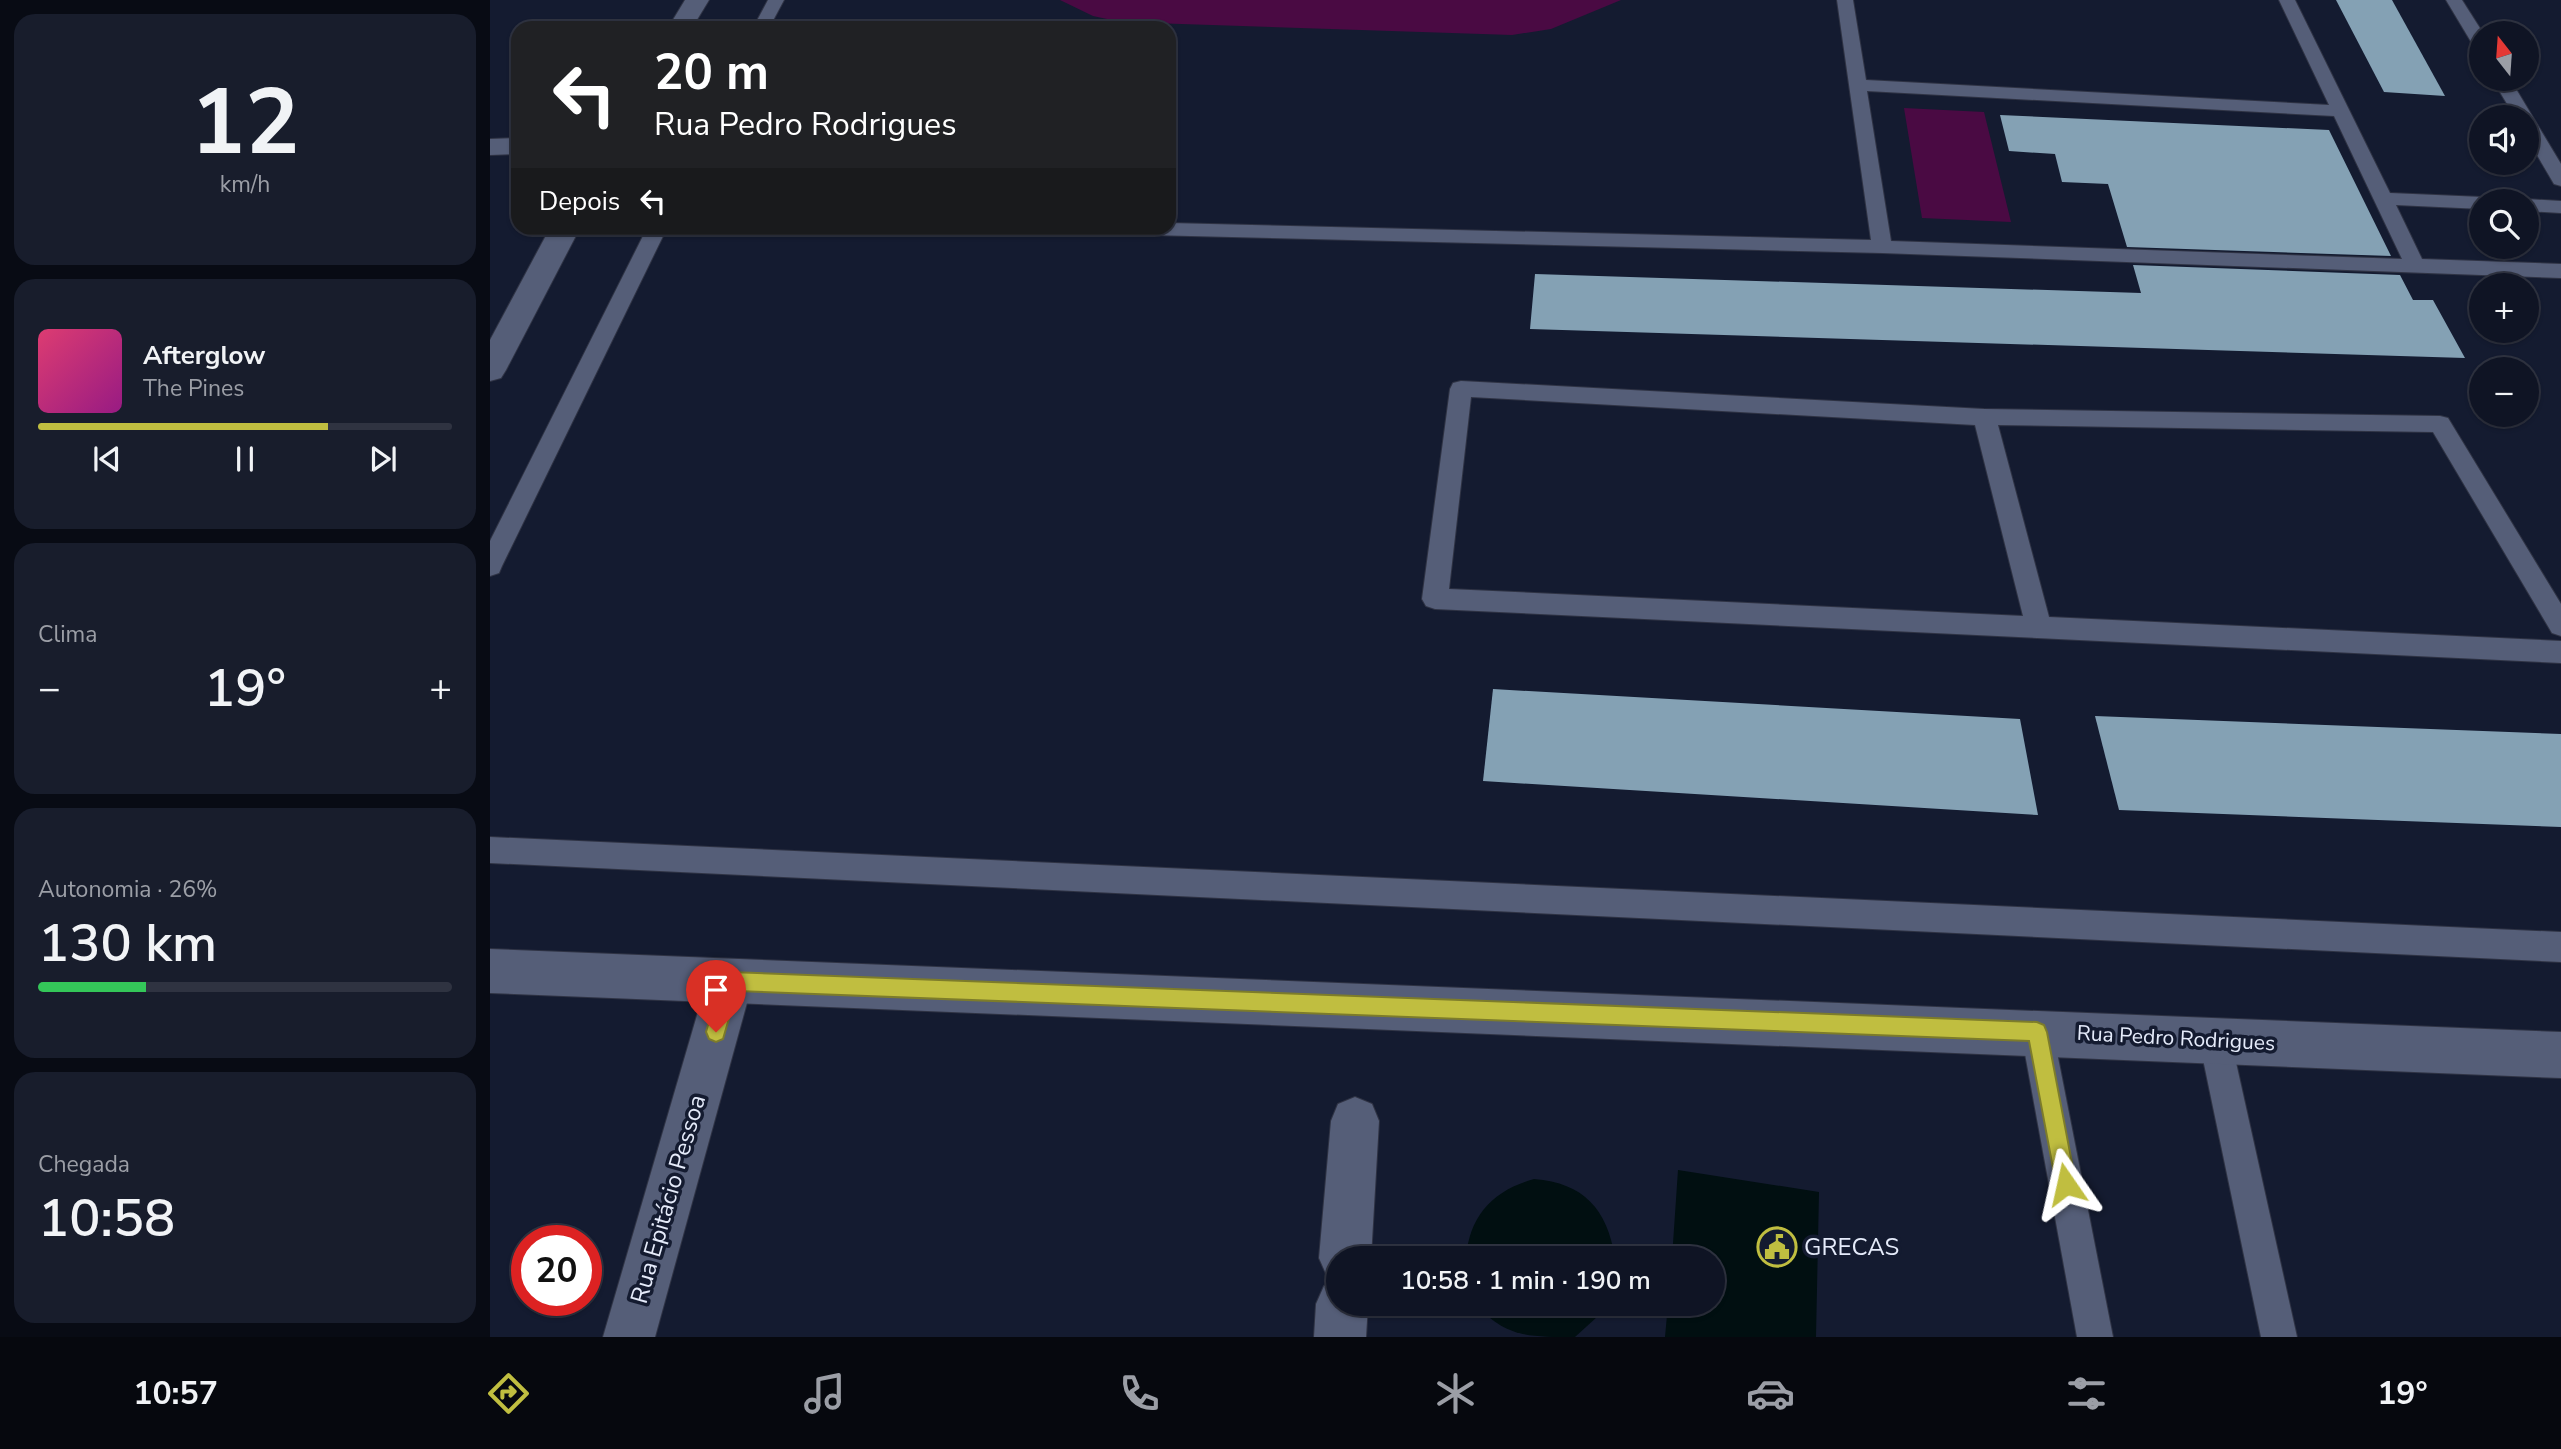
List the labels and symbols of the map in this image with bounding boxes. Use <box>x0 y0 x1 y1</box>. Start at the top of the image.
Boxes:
north arrow <box>2469 21 2539 91</box>
pin <box>686 960 746 1032</box>
street label: Rua Pedro Rodrigues <box>2076 1019 2276 1057</box>
street label: Rua Epitácio Pessoa <box>623 1091 713 1307</box>
position arrow <box>2029 1147 2103 1221</box>
speed limit sign: 20 <box>511 1225 602 1316</box>
public building icon: GRECAS <box>1756 1226 1798 1268</box>
place label: GRECAS <box>1804 1231 1899 1263</box>

